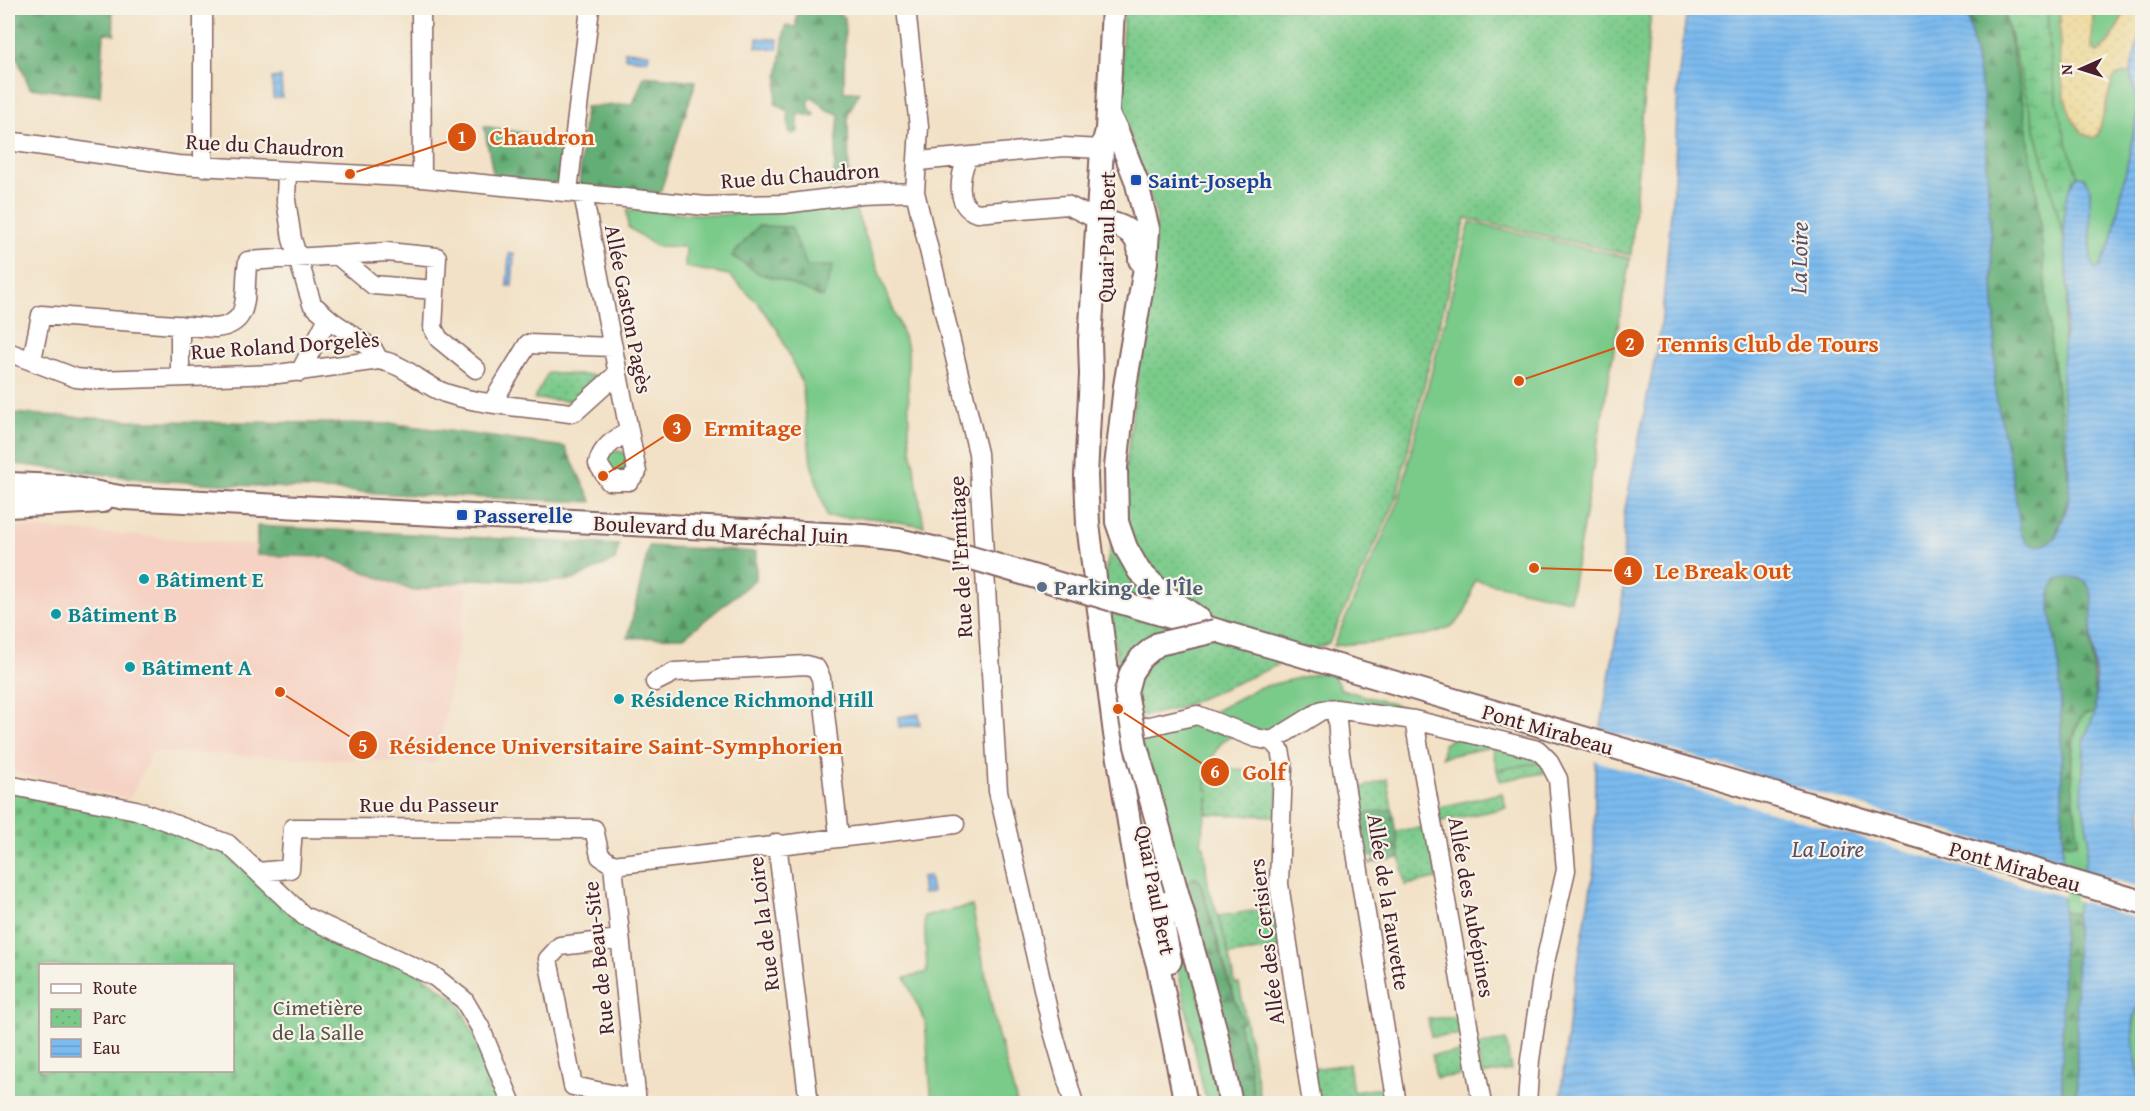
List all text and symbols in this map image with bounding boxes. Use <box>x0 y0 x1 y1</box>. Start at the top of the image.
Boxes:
north arrow <box>2051 39 2111 99</box>
text: N <box>2054 64 2078 76</box>
callout: Chaudron <box>447 116 607 158</box>
text: Chaudron <box>489 119 595 154</box>
text: 1 <box>457 123 467 150</box>
street label: Rue du Chaudron <box>185 125 346 165</box>
street label: Rue du Chaudron <box>720 153 881 197</box>
place label: Saint-Joseph <box>1148 164 1272 196</box>
street label: Quai Paul Bert <box>1089 171 1123 303</box>
marker: Saint-Joseph <box>1129 173 1143 187</box>
water label: La Loire <box>1780 221 1817 296</box>
street label: Allée Gaston Pagès <box>597 222 661 396</box>
street label: Rue Roland Dorgelès <box>189 322 381 368</box>
callout: Tennis Club de Tours <box>1615 322 1891 364</box>
text: Tennis Club de Tours <box>1657 326 1879 361</box>
text: 2 <box>1625 330 1635 357</box>
callout: Ermitage <box>662 407 814 449</box>
text: Ermitage <box>704 410 802 445</box>
text: 3 <box>672 414 682 441</box>
street label: Rue de l'Ermitage <box>940 475 980 639</box>
place label: Passerelle <box>474 499 573 531</box>
street label: Boulevard du Maréchal Juin <box>593 506 850 552</box>
marker: Passerelle <box>455 508 469 522</box>
callout: Le Break Out <box>1613 550 1803 592</box>
text: Le Break Out <box>1655 553 1791 588</box>
text: 4 <box>1623 557 1633 584</box>
place label: Bâtiment E <box>156 563 264 595</box>
place label: Parking de l'Île <box>1054 571 1203 603</box>
marker: Bâtiment E <box>137 572 151 586</box>
marker: Parking de l'Île <box>1035 580 1049 594</box>
place label: Bâtiment B <box>68 598 177 630</box>
marker: Bâtiment B <box>49 607 63 621</box>
place label: Bâtiment A <box>142 651 252 683</box>
marker: Bâtiment A <box>123 660 137 674</box>
place label: Résidence Richmond Hill <box>631 683 874 715</box>
marker: Résidence Richmond Hill <box>612 692 626 706</box>
street label: Pont Mirabeau <box>1478 695 1618 763</box>
callout: Résidence Universitaire Saint-Symphorien <box>348 724 855 766</box>
text: Résidence Universitaire Saint-Symphorien <box>389 728 843 763</box>
text: 5 <box>358 732 368 759</box>
callout: Golf <box>1200 751 1297 793</box>
text: Golf <box>1242 754 1288 789</box>
text: 6 <box>1210 758 1220 785</box>
street label: Rue du Passeur <box>359 788 499 820</box>
street label: Allée de la Fauvette <box>1359 811 1419 993</box>
street label: Allée des Aubépines <box>1440 814 1504 1000</box>
street label: Quai Paul Bert <box>1128 822 1184 958</box>
water label: La Loire <box>1791 831 1865 866</box>
street label: Pont Mirabeau <box>1945 832 2085 900</box>
street label: Rue de la Loire <box>739 855 787 993</box>
street label: Allée des Cerisiers <box>1240 857 1292 1027</box>
street label: Rue de Beau-Site <box>574 880 622 1036</box>
legend <box>39 964 234 1072</box>
text: Route <box>93 974 137 1001</box>
park label: Cimetière de la Salle <box>272 991 364 1048</box>
text: Parc <box>93 1004 126 1031</box>
text: Eau <box>93 1034 121 1061</box>

